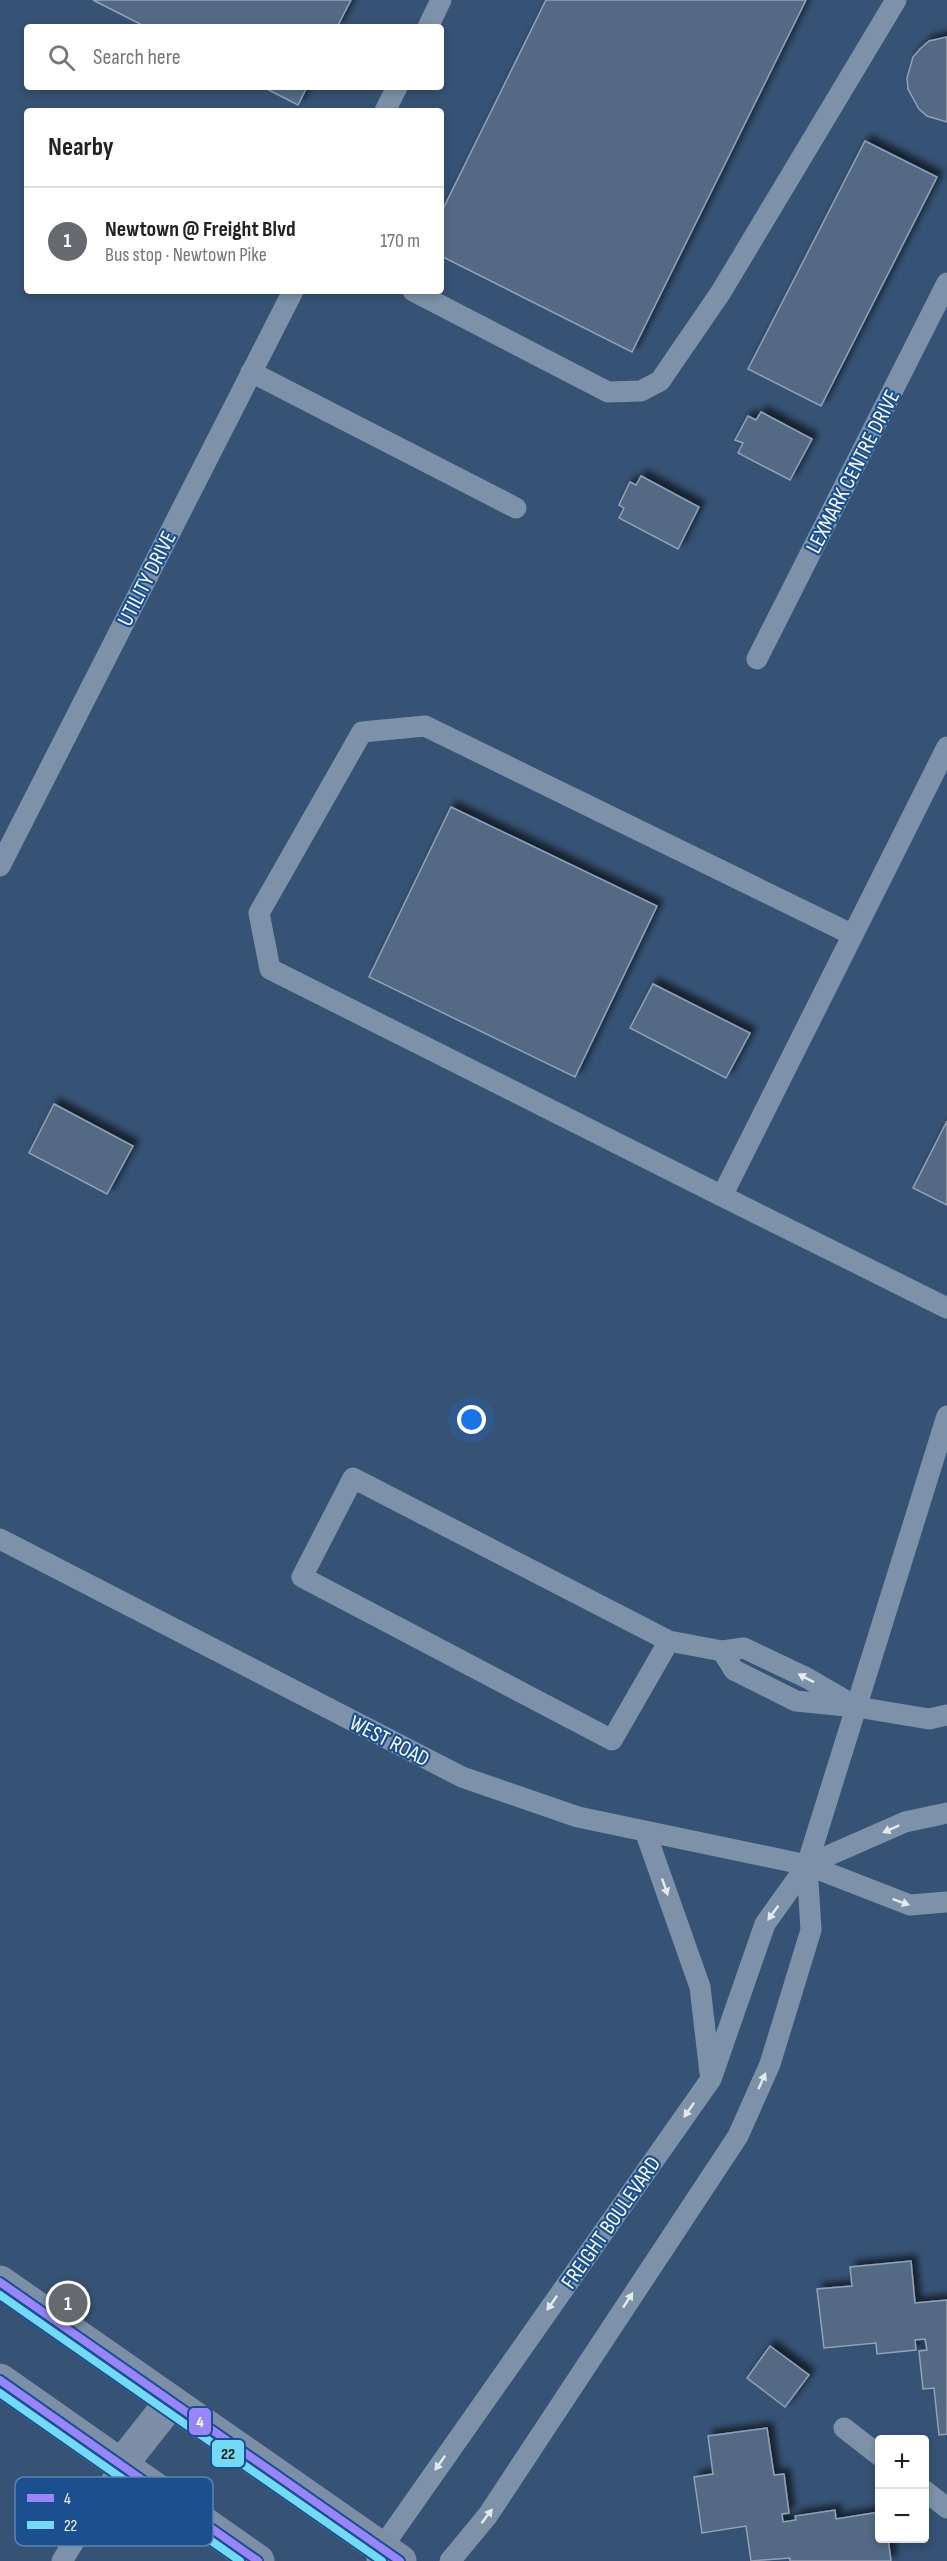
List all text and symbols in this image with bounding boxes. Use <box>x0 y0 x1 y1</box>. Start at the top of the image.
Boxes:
search box <box>24 24 444 90</box>
icon: search <box>45 41 78 74</box>
text: Search here <box>93 44 180 71</box>
text: Nearby <box>48 132 114 163</box>
text: Newtown @ Freight Blvd <box>105 216 296 243</box>
text: 1 <box>64 229 71 253</box>
text: 170 m <box>380 229 420 253</box>
text: Bus stop · Newtown Pike <box>105 243 267 267</box>
street label: LEXMARK CENTRE DRIVE <box>801 386 906 558</box>
street label: UTILITY DRIVE <box>112 527 183 631</box>
your location <box>457 1405 486 1434</box>
one-way arrow <box>797 1673 814 1683</box>
street label: WEST ROAD <box>345 1710 434 1773</box>
one-way arrow <box>881 1824 899 1834</box>
one-way arrow <box>660 1878 670 1896</box>
one-way arrow <box>892 1897 910 1907</box>
one-way arrow <box>768 1905 780 1920</box>
one-way arrow <box>758 2072 767 2089</box>
one-way arrow <box>683 2101 695 2117</box>
street label: FREIGHT BOULEVARD <box>556 2151 667 2294</box>
pin: 1 <box>48 2280 88 2326</box>
one-way arrow <box>623 2292 634 2308</box>
one-way arrow <box>546 2295 558 2311</box>
line badge: 4 <box>188 2407 212 2436</box>
text: 4 <box>196 2413 204 2432</box>
map controls <box>875 2435 929 2543</box>
button: + <box>875 2435 929 2489</box>
line badge: 22 <box>211 2439 245 2468</box>
text: 22 <box>221 2445 235 2464</box>
one-way arrow <box>434 2455 446 2471</box>
legend <box>15 2477 213 2546</box>
button: − <box>875 2489 929 2543</box>
text: 4 <box>64 2490 71 2509</box>
one-way arrow <box>480 2508 493 2524</box>
text: 22 <box>64 2517 77 2536</box>

